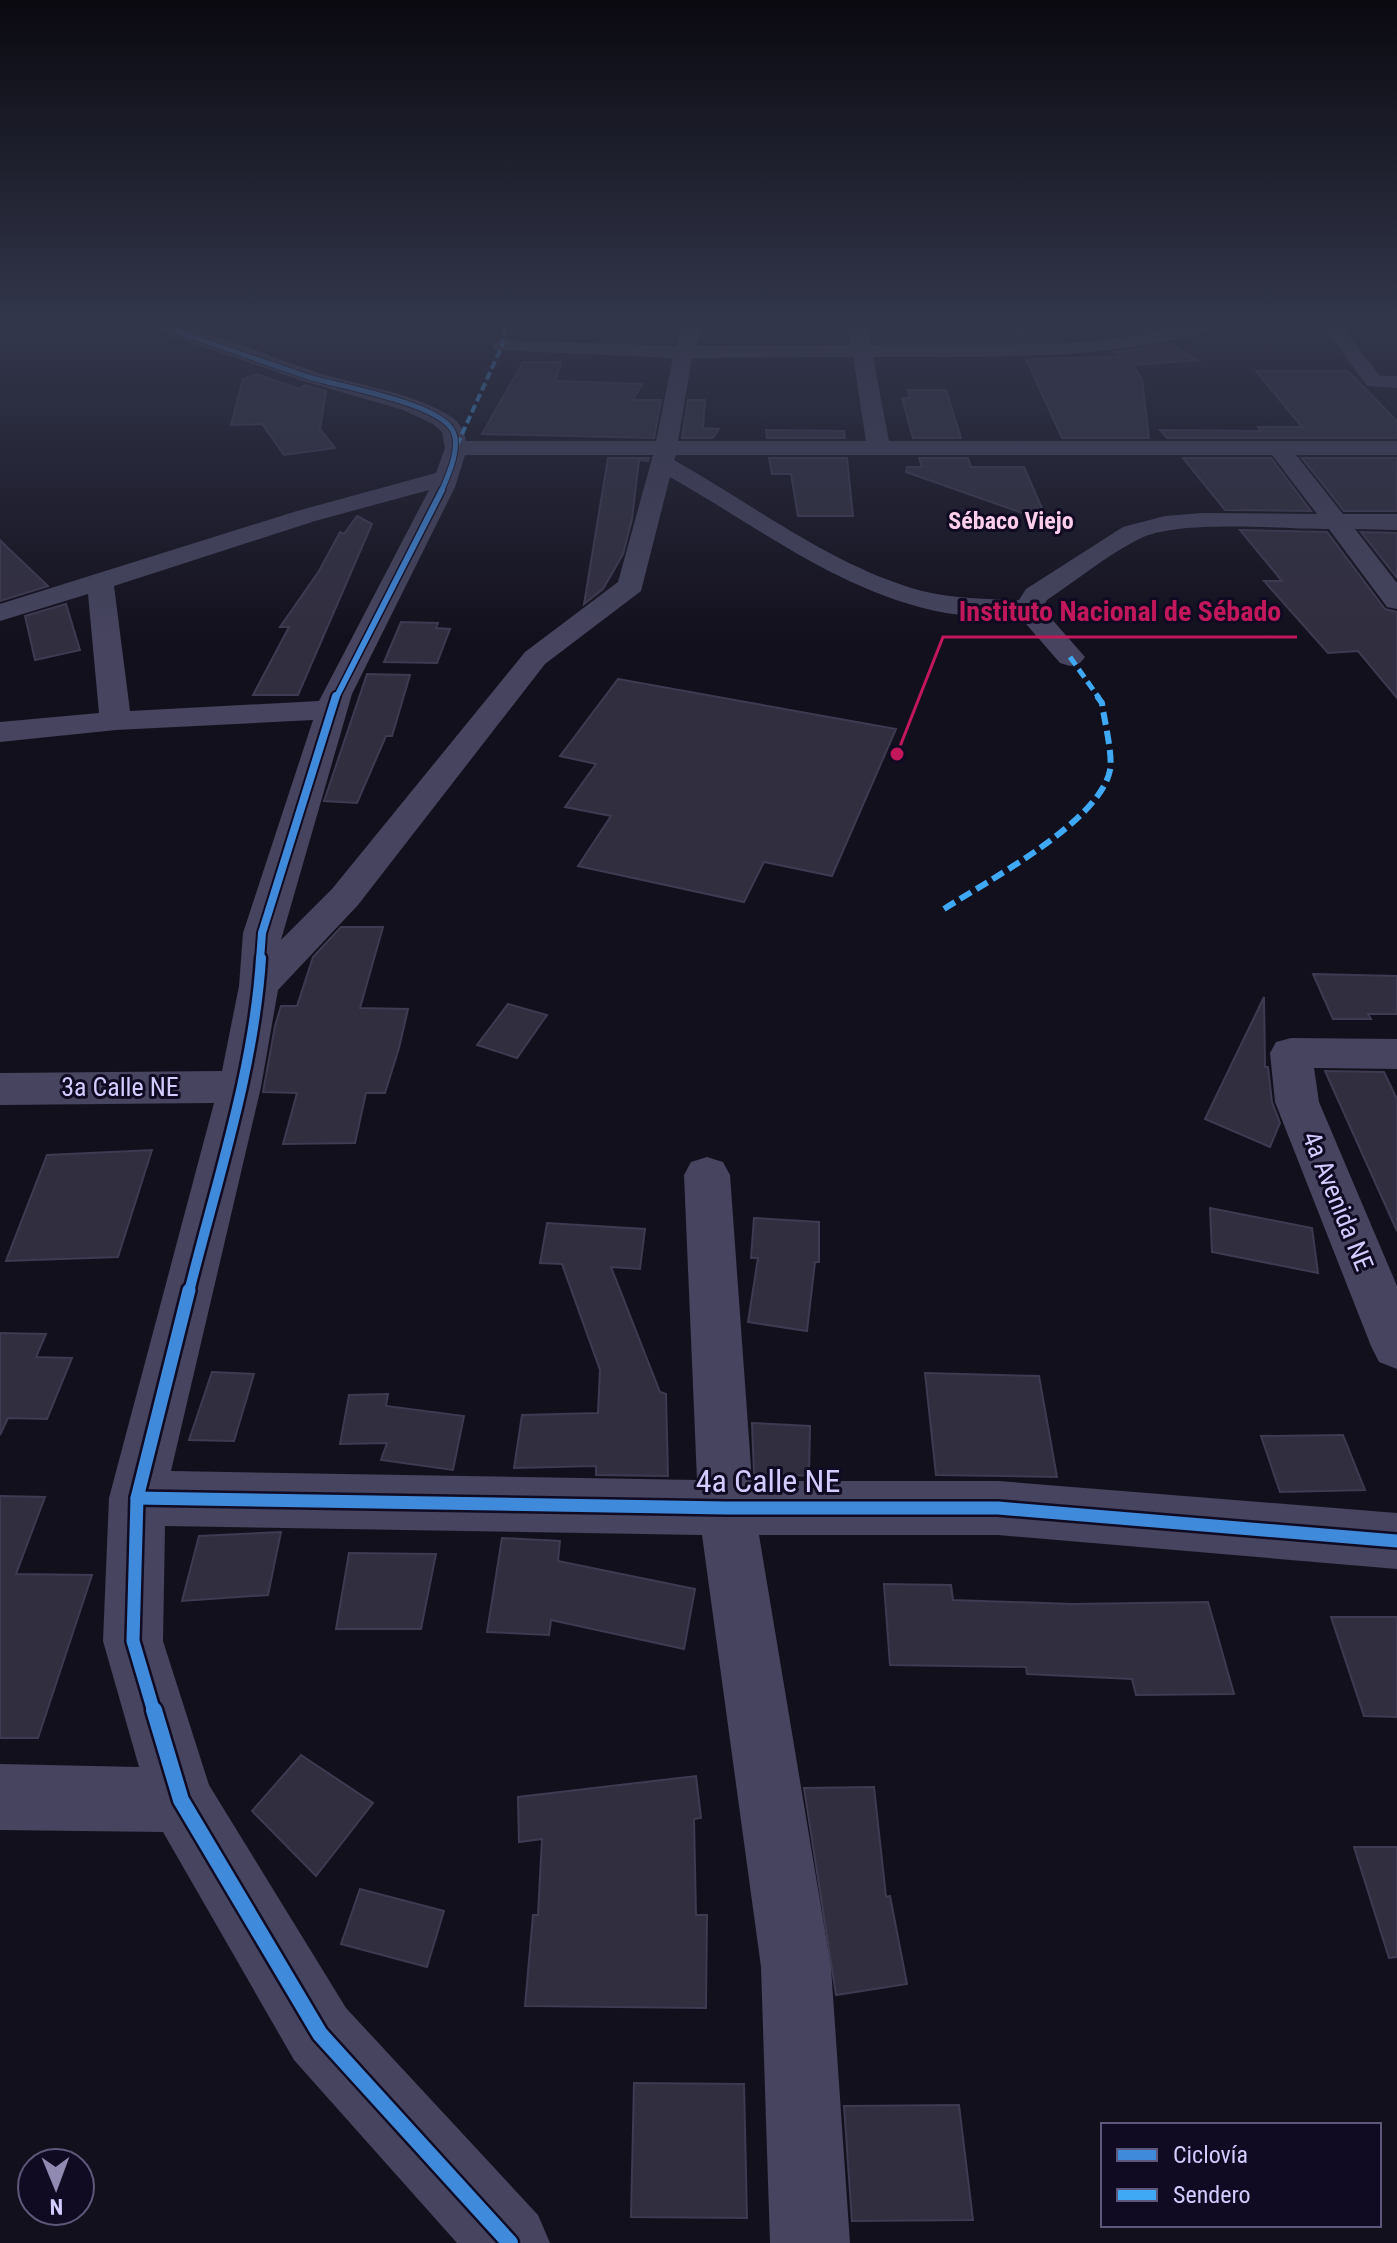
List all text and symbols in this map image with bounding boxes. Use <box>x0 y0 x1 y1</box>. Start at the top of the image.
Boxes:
district label: Sébaco Viejo <box>948 507 1074 535</box>
callout: Instituto Nacional de Sébado <box>943 585 1297 637</box>
text: Instituto Nacional de Sébado <box>959 595 1281 628</box>
street label: 3a Calle NE <box>61 1072 179 1102</box>
street label: 4a Avenida NE <box>1296 1127 1380 1275</box>
street label: 4a Calle NE <box>696 1462 840 1500</box>
legend <box>1101 2123 1381 2227</box>
text: Ciclovía <box>1173 2141 1248 2169</box>
north arrow <box>16 2147 96 2227</box>
text: Sendero <box>1173 2181 1251 2209</box>
text: N <box>49 2194 63 2219</box>

